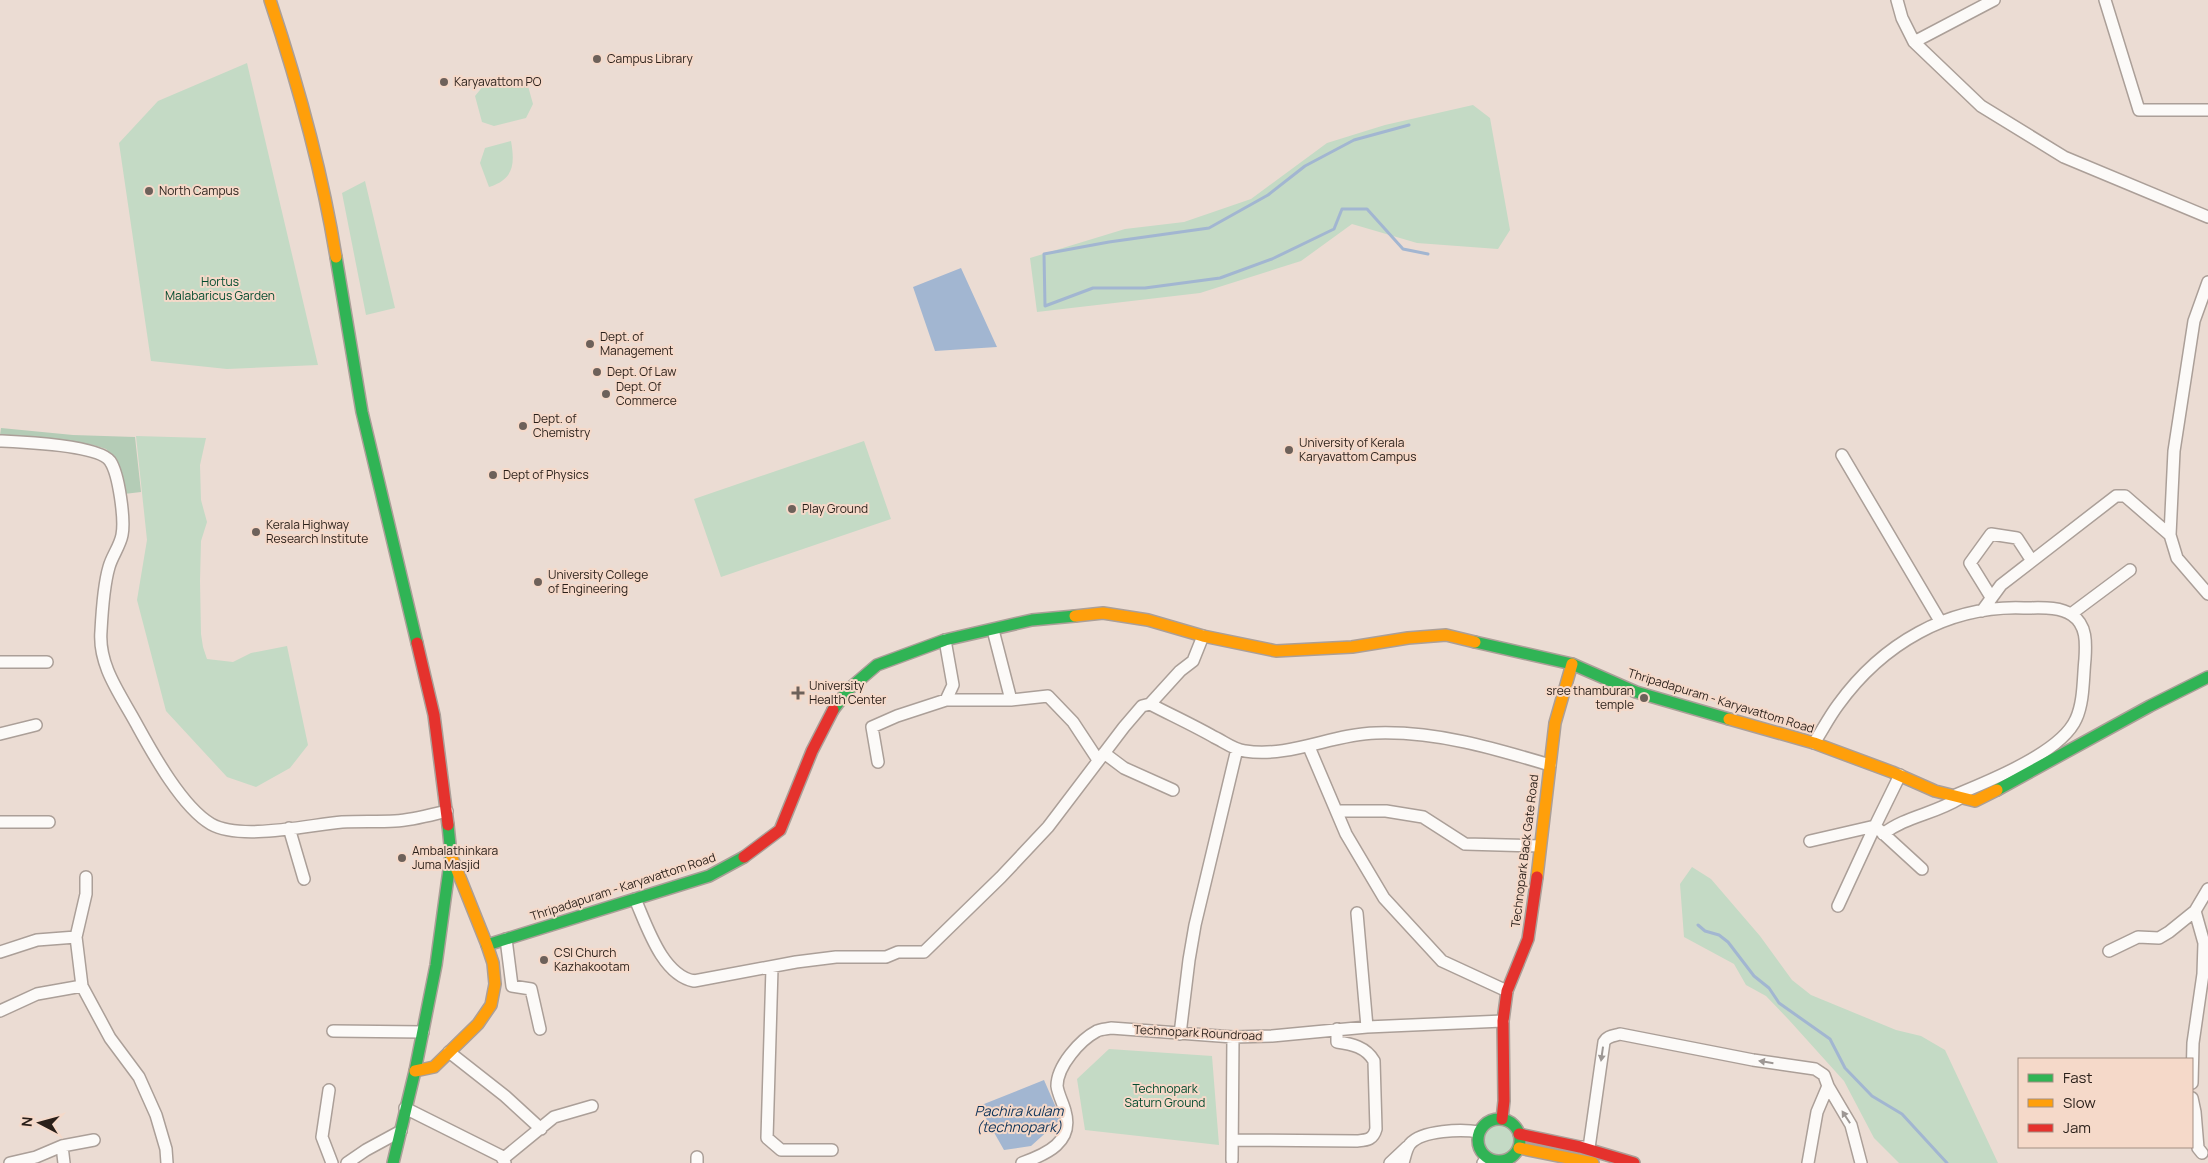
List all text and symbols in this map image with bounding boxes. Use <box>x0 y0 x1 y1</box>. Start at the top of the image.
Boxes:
place label: Campus Library <box>607 50 693 67</box>
marker: Campus Library <box>591 53 603 65</box>
place label: Karyavattom PO <box>454 73 542 90</box>
marker: Karyavattom PO <box>438 76 450 88</box>
place label: North Campus <box>159 182 239 199</box>
marker: North Campus <box>143 185 155 197</box>
park label: Hortus Malabaricus Garden <box>165 273 275 304</box>
place label: Dept. of Management <box>600 328 674 359</box>
marker: Dept. of Management <box>584 338 596 350</box>
place label: Dept. Of Law <box>607 363 676 380</box>
marker: Dept. Of Law <box>591 366 603 378</box>
place label: Dept. Of Commerce <box>616 378 677 409</box>
marker: Dept. Of Commerce <box>600 388 612 400</box>
place label: Dept. of Chemistry <box>533 410 591 441</box>
marker: Dept. of Chemistry <box>517 420 529 432</box>
place label: University of Kerala Karyavattom Campus <box>1299 434 1417 465</box>
marker: University of Kerala Karyavattom Campus <box>1283 444 1295 456</box>
place label: Dept of Physics <box>503 466 589 483</box>
marker: Dept of Physics <box>487 469 499 481</box>
place label: Play Ground <box>802 500 868 517</box>
marker: Play Ground <box>786 503 798 515</box>
place label: Kerala Highway Research Institute <box>266 516 368 547</box>
marker: Kerala Highway Research Institute <box>250 526 262 538</box>
place label: University College of Engineering <box>548 566 648 597</box>
marker: University College of Engineering <box>532 576 544 588</box>
street label: Thripadapuram - Karyavattom Road <box>1626 664 1816 737</box>
place label: University Health Center <box>809 677 887 708</box>
place label: sree thamburan temple <box>1546 682 1634 713</box>
marker: University Health Center <box>791 686 805 700</box>
marker: sree thamburan temple <box>1638 692 1650 704</box>
street label: Technopark Back Gate Road <box>1507 773 1542 928</box>
place label: Ambalathinkara Juma Masjid <box>412 842 498 873</box>
street label: Thripadapuram - Karyavattom Road <box>528 848 718 925</box>
marker: Ambalathinkara Juma Masjid <box>396 852 408 864</box>
place label: CSI Church Kazhakootam <box>554 944 630 975</box>
marker: CSI Church Kazhakootam <box>538 954 550 966</box>
street label: Technopark Roundroad <box>1133 1021 1263 1044</box>
one-way arrow <box>1598 1046 1606 1062</box>
one-way arrow <box>1758 1057 1774 1065</box>
legend <box>2018 1058 2193 1148</box>
text: Fast <box>2063 1067 2092 1088</box>
park label: Technopark Saturn Ground <box>1125 1080 1205 1111</box>
text: Slow <box>2063 1092 2096 1113</box>
north arrow <box>15 1098 65 1148</box>
water label: Pachira kulam (technopark) <box>975 1101 1065 1136</box>
one-way arrow <box>1841 1111 1851 1124</box>
text: N <box>17 1116 37 1128</box>
text: Jam <box>2063 1117 2091 1138</box>

